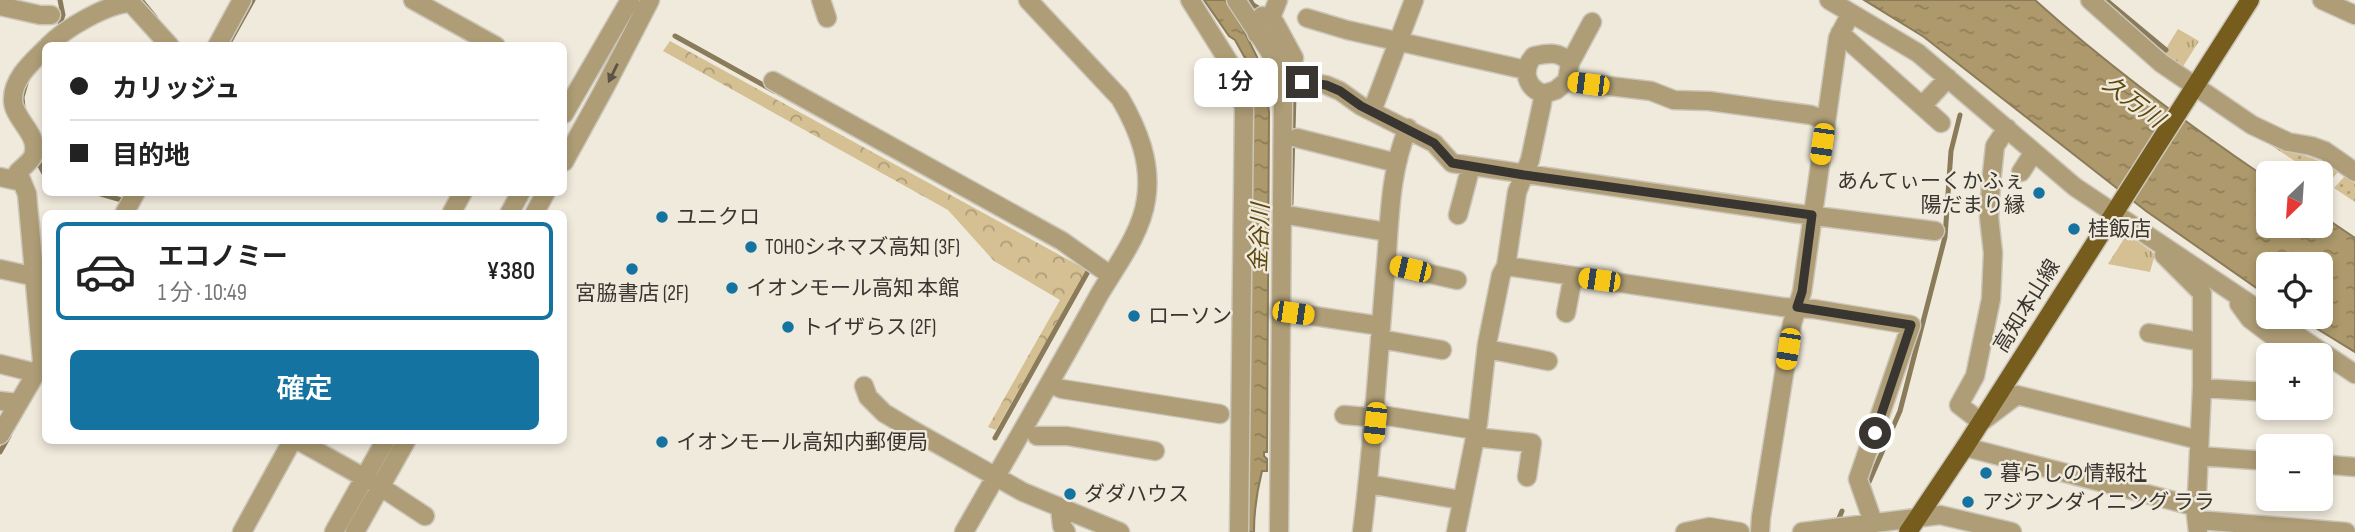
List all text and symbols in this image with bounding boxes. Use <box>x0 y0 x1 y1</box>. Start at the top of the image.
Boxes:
callout: 1 分 <box>1194 57 1278 106</box>
one-way arrow <box>607 63 618 83</box>
route end <box>1286 66 1318 98</box>
text: 1 分 <box>1218 68 1254 96</box>
water label: 久万川 <box>2097 70 2171 136</box>
car <box>1566 71 1611 97</box>
text: カリッジュ <box>112 74 240 105</box>
car <box>1809 122 1836 166</box>
text: 目的地 <box>112 141 190 172</box>
north arrow <box>2256 161 2333 238</box>
map controls <box>2256 161 2333 511</box>
place label: あんてぃーくかふぇ 陽だまり縁 <box>1837 169 2025 218</box>
marker: あんてぃーくかふぇ 陽だまり縁 <box>2031 185 2047 201</box>
water label: 金谷川 <box>1245 200 1275 273</box>
place label: ユニクロ <box>676 205 760 230</box>
marker: ユニクロ <box>654 209 670 225</box>
place label: 桂飯店 <box>2088 217 2151 242</box>
marker: 桂飯店 <box>2066 221 2082 237</box>
place label: TOHOシネマズ高知 (3F) <box>765 235 960 260</box>
marker: TOHOシネマズ高知 (3F) <box>743 239 759 255</box>
icon: car <box>74 240 137 303</box>
text: エコノミー <box>158 242 288 273</box>
button: locate <box>2256 252 2333 329</box>
car <box>1388 254 1433 284</box>
street label: 高知本山線 <box>1989 255 2065 357</box>
text: ¥380 <box>486 256 535 287</box>
marker: 宮脇書店 (2F) <box>624 261 640 277</box>
car <box>1577 267 1622 293</box>
place label: イオンモール高知 本館 <box>746 276 959 301</box>
text: 1 分 · 10:49 <box>158 279 247 307</box>
marker: イオンモール高知 本館 <box>724 280 740 296</box>
place label: 宮脇書店 (2F) <box>575 281 689 306</box>
car <box>1271 300 1316 326</box>
place label: ローソン <box>1148 304 1232 329</box>
marker: ローソン <box>1126 308 1142 324</box>
place label: トイザらス (2F) <box>802 315 936 340</box>
marker: トイザらス (2F) <box>780 319 796 335</box>
car <box>1775 327 1802 371</box>
button: + <box>2256 343 2333 420</box>
button: 確定 <box>70 350 539 430</box>
car <box>1363 401 1388 445</box>
route start <box>1859 417 1891 449</box>
place label: イオンモール高知内郵便局 <box>676 430 928 455</box>
marker: イオンモール高知内郵便局 <box>654 434 670 450</box>
button: − <box>2256 434 2333 511</box>
place label: 暮らしの情報社 <box>2000 461 2147 486</box>
marker: 暮らしの情報社 <box>1978 465 1994 481</box>
place label: ダダハウス <box>1084 482 1189 507</box>
marker: ダダハウス <box>1062 486 1078 502</box>
place label: アジアンダイニング ララ <box>1982 490 2215 515</box>
marker: アジアンダイニング ララ <box>1960 494 1976 510</box>

